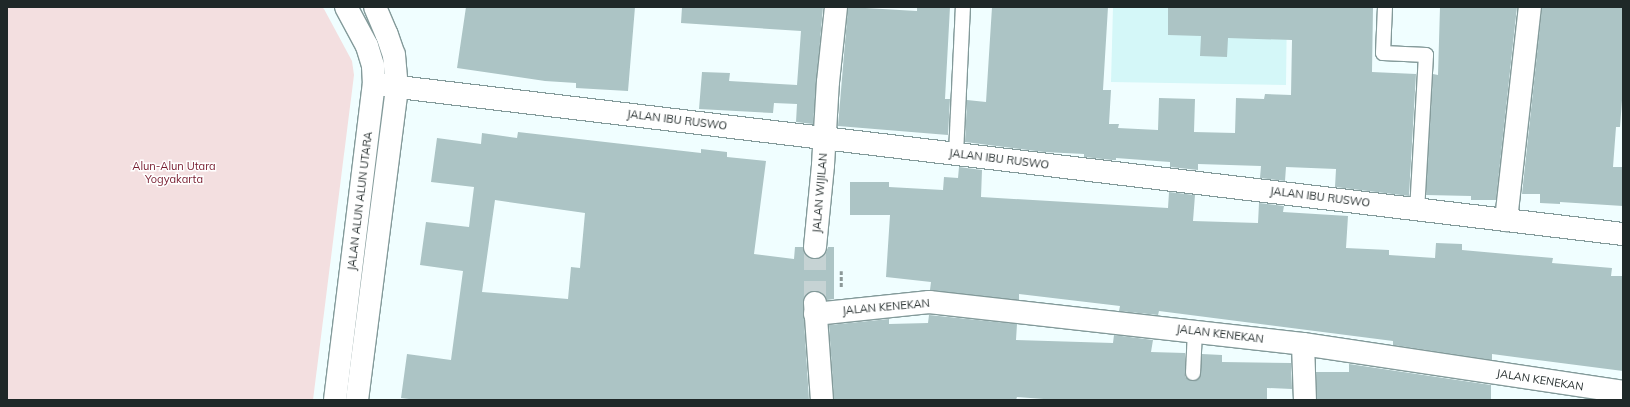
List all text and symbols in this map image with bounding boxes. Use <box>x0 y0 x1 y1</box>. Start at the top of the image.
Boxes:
street label: JALAN IBU RUSWO <box>626 107 728 133</box>
street label: JALAN ALUN ALUN UTARA <box>345 131 375 271</box>
street label: JALAN IBU RUSWO <box>948 146 1050 172</box>
street label: JALAN WIJILAN <box>810 152 830 234</box>
park label: Alun-Alun Utara Yogyakarta <box>132 160 216 186</box>
street label: JALAN IBU RUSWO <box>1269 184 1371 210</box>
street label: JALAN KENEKAN <box>842 297 930 317</box>
street label: JALAN KENEKAN <box>1176 322 1264 346</box>
street label: JALAN KENEKAN <box>1496 367 1584 393</box>

